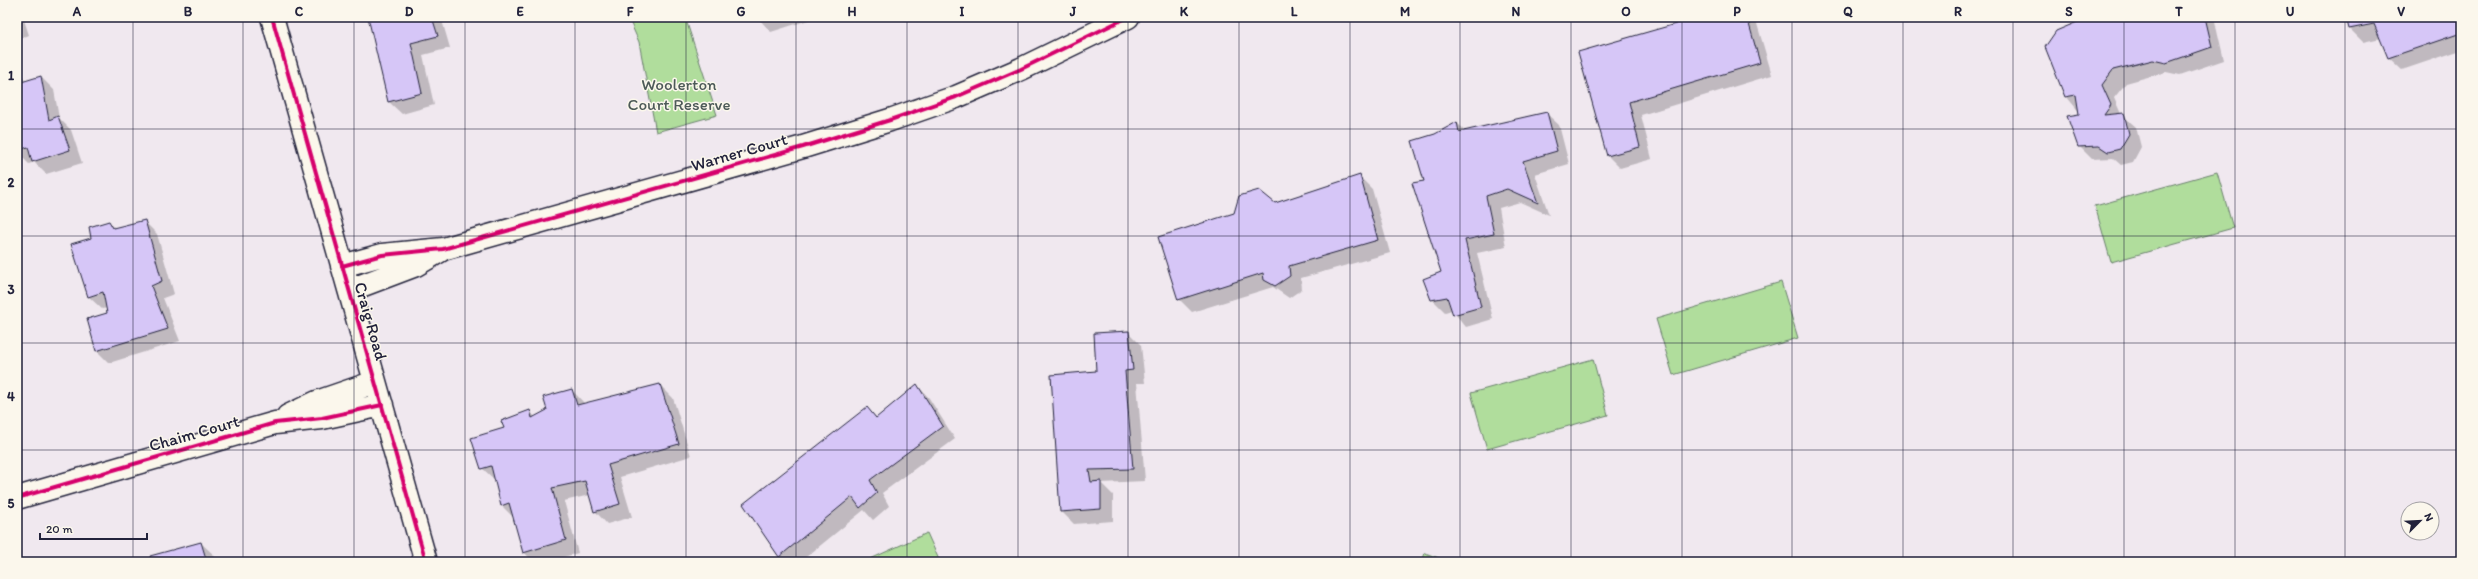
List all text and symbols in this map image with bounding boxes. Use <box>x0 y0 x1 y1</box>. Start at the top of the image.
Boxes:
text: A <box>72 4 82 19</box>
text: B <box>184 4 193 19</box>
text: C <box>295 4 304 19</box>
text: D <box>405 4 414 19</box>
text: E <box>516 4 524 19</box>
text: F <box>627 4 634 19</box>
text: G <box>737 4 746 19</box>
text: H <box>848 4 857 19</box>
text: I <box>960 4 965 19</box>
text: J <box>1069 4 1077 19</box>
text: K <box>1180 4 1189 19</box>
text: L <box>1291 4 1298 19</box>
text: M <box>1400 4 1410 19</box>
text: N <box>1512 4 1521 19</box>
text: O <box>1621 4 1631 19</box>
text: P <box>1733 4 1741 19</box>
text: Q <box>1843 4 1853 19</box>
text: R <box>1954 4 1962 19</box>
text: S <box>2065 4 2073 19</box>
text: T <box>2174 4 2183 19</box>
text: U <box>2286 4 2295 19</box>
text: V <box>2397 4 2405 19</box>
text: 1 <box>8 68 14 83</box>
park label: Woolerton Court Reserve <box>627 74 731 114</box>
street label: Warner Court <box>689 129 790 175</box>
text: 2 <box>8 175 15 190</box>
street label: Craig Road <box>350 280 392 363</box>
text: 3 <box>7 282 15 297</box>
text: 4 <box>7 389 15 404</box>
street label: Chaim Court <box>147 411 241 455</box>
text: 5 <box>8 496 15 511</box>
north arrow <box>2400 501 2440 541</box>
text: N <box>2421 511 2436 523</box>
scale bar <box>40 515 147 541</box>
text: 20 m <box>46 522 73 536</box>

